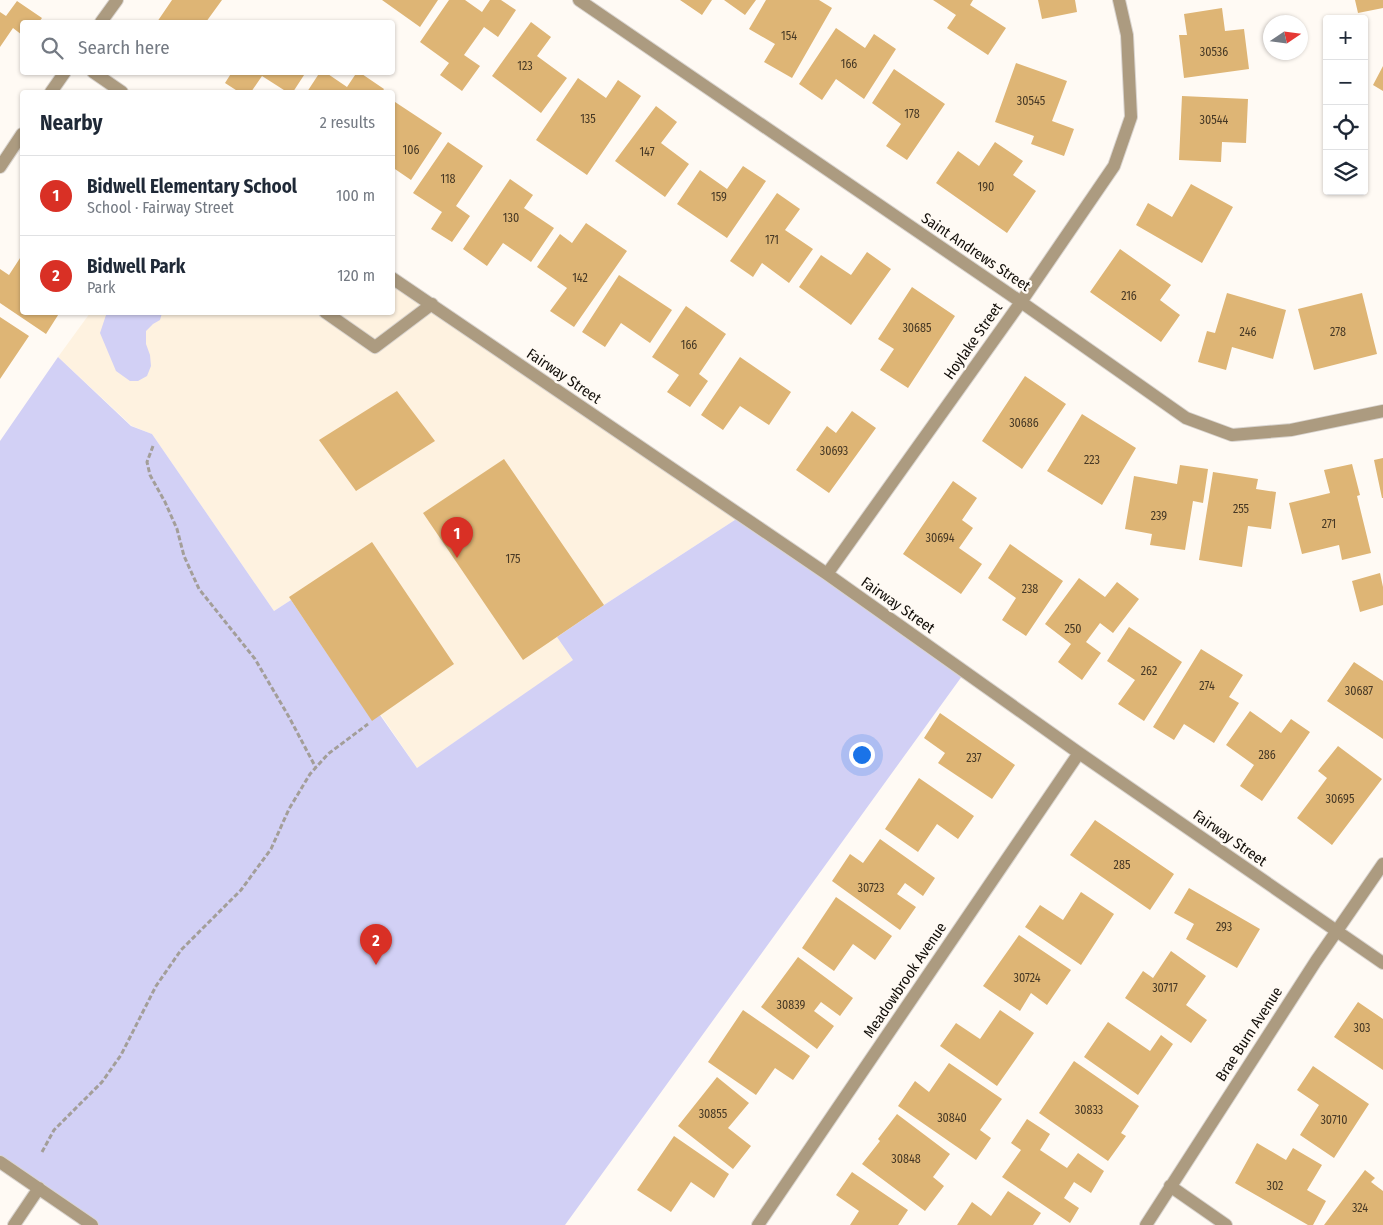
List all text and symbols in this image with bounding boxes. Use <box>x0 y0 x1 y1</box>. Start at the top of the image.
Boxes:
north arrow <box>1263 15 1308 60</box>
map controls <box>1323 15 1368 195</box>
button: + <box>1323 15 1368 60</box>
search box <box>20 20 395 75</box>
house number: 154 <box>781 29 797 43</box>
icon: search <box>38 34 66 62</box>
text: Search here <box>78 36 170 59</box>
house number: 30536 <box>1200 45 1228 59</box>
house number: 166 <box>841 57 857 71</box>
house number: 123 <box>517 59 533 73</box>
button: − <box>1323 60 1368 105</box>
house number: 30545 <box>1017 94 1046 108</box>
button: locate <box>1323 105 1368 150</box>
house number: 178 <box>904 107 920 121</box>
text: Nearby <box>40 110 102 136</box>
house number: 135 <box>580 112 596 126</box>
text: 2 results <box>320 113 375 132</box>
house number: 30544 <box>1200 113 1229 127</box>
house number: 106 <box>403 143 419 157</box>
house number: 147 <box>639 145 655 159</box>
button: layers <box>1323 150 1368 195</box>
house number: 118 <box>440 172 456 186</box>
text: Bidwell Elementary School <box>87 175 297 198</box>
house number: 190 <box>978 180 994 194</box>
text: 1 <box>53 186 59 205</box>
text: 100 m <box>336 186 375 205</box>
house number: 159 <box>711 190 727 204</box>
text: School · Fairway Street <box>87 198 234 217</box>
street label: Saint Andrews Street <box>918 209 1034 295</box>
house number: 130 <box>503 211 519 225</box>
house number: 171 <box>765 233 779 247</box>
text: Bidwell Park <box>87 255 185 278</box>
text: 2 <box>52 266 60 285</box>
text: 120 m <box>337 266 375 285</box>
house number: 142 <box>572 271 588 285</box>
text: Park <box>87 278 115 297</box>
house number: 216 <box>1121 289 1137 303</box>
street label: Hoylake Street <box>940 299 1006 383</box>
house number: 30685 <box>902 321 932 335</box>
house number: 246 <box>1240 325 1256 339</box>
house number: 278 <box>1330 325 1346 339</box>
house number: 166 <box>681 338 697 352</box>
street label: Fairway Street <box>523 345 605 408</box>
house number: 30686 <box>1009 416 1039 430</box>
house number: 30693 <box>820 444 848 458</box>
house number: 223 <box>1084 453 1100 467</box>
house number: 255 <box>1233 502 1250 516</box>
house number: 239 <box>1151 509 1167 523</box>
pin: 1 <box>441 517 473 558</box>
house number: 271 <box>1322 517 1336 531</box>
house number: 30694 <box>925 531 955 545</box>
house number: 175 <box>506 552 521 566</box>
street label: Fairway Street <box>858 573 938 637</box>
house number: 238 <box>1022 582 1038 596</box>
house number: 250 <box>1064 622 1082 636</box>
house number: 262 <box>1141 664 1157 678</box>
house number: 274 <box>1199 679 1215 693</box>
house number: 30687 <box>1345 684 1373 698</box>
your location <box>849 742 875 768</box>
house number: 286 <box>1258 748 1276 762</box>
house number: 237 <box>966 751 982 765</box>
house number: 30695 <box>1326 792 1355 806</box>
street label: Fairway Street <box>1190 806 1270 870</box>
house number: 285 <box>1114 858 1131 872</box>
house number: 30723 <box>858 881 884 895</box>
street label: Meadowbrook Avenue <box>860 919 950 1041</box>
house number: 293 <box>1216 920 1232 934</box>
pin: 2 <box>360 924 392 965</box>
house number: 30724 <box>1013 971 1041 985</box>
house number: 30717 <box>1152 981 1178 995</box>
street label: Brae Burn Avenue <box>1212 983 1286 1085</box>
house number: 30839 <box>777 998 806 1012</box>
house number: 303 <box>1354 1021 1370 1035</box>
house number: 30833 <box>1075 1103 1103 1117</box>
house number: 30855 <box>699 1107 728 1121</box>
house number: 30840 <box>937 1111 967 1125</box>
house number: 30710 <box>1320 1113 1348 1127</box>
house number: 30848 <box>891 1152 921 1166</box>
house number: 302 <box>1267 1179 1283 1193</box>
house number: 324 <box>1352 1201 1368 1215</box>

